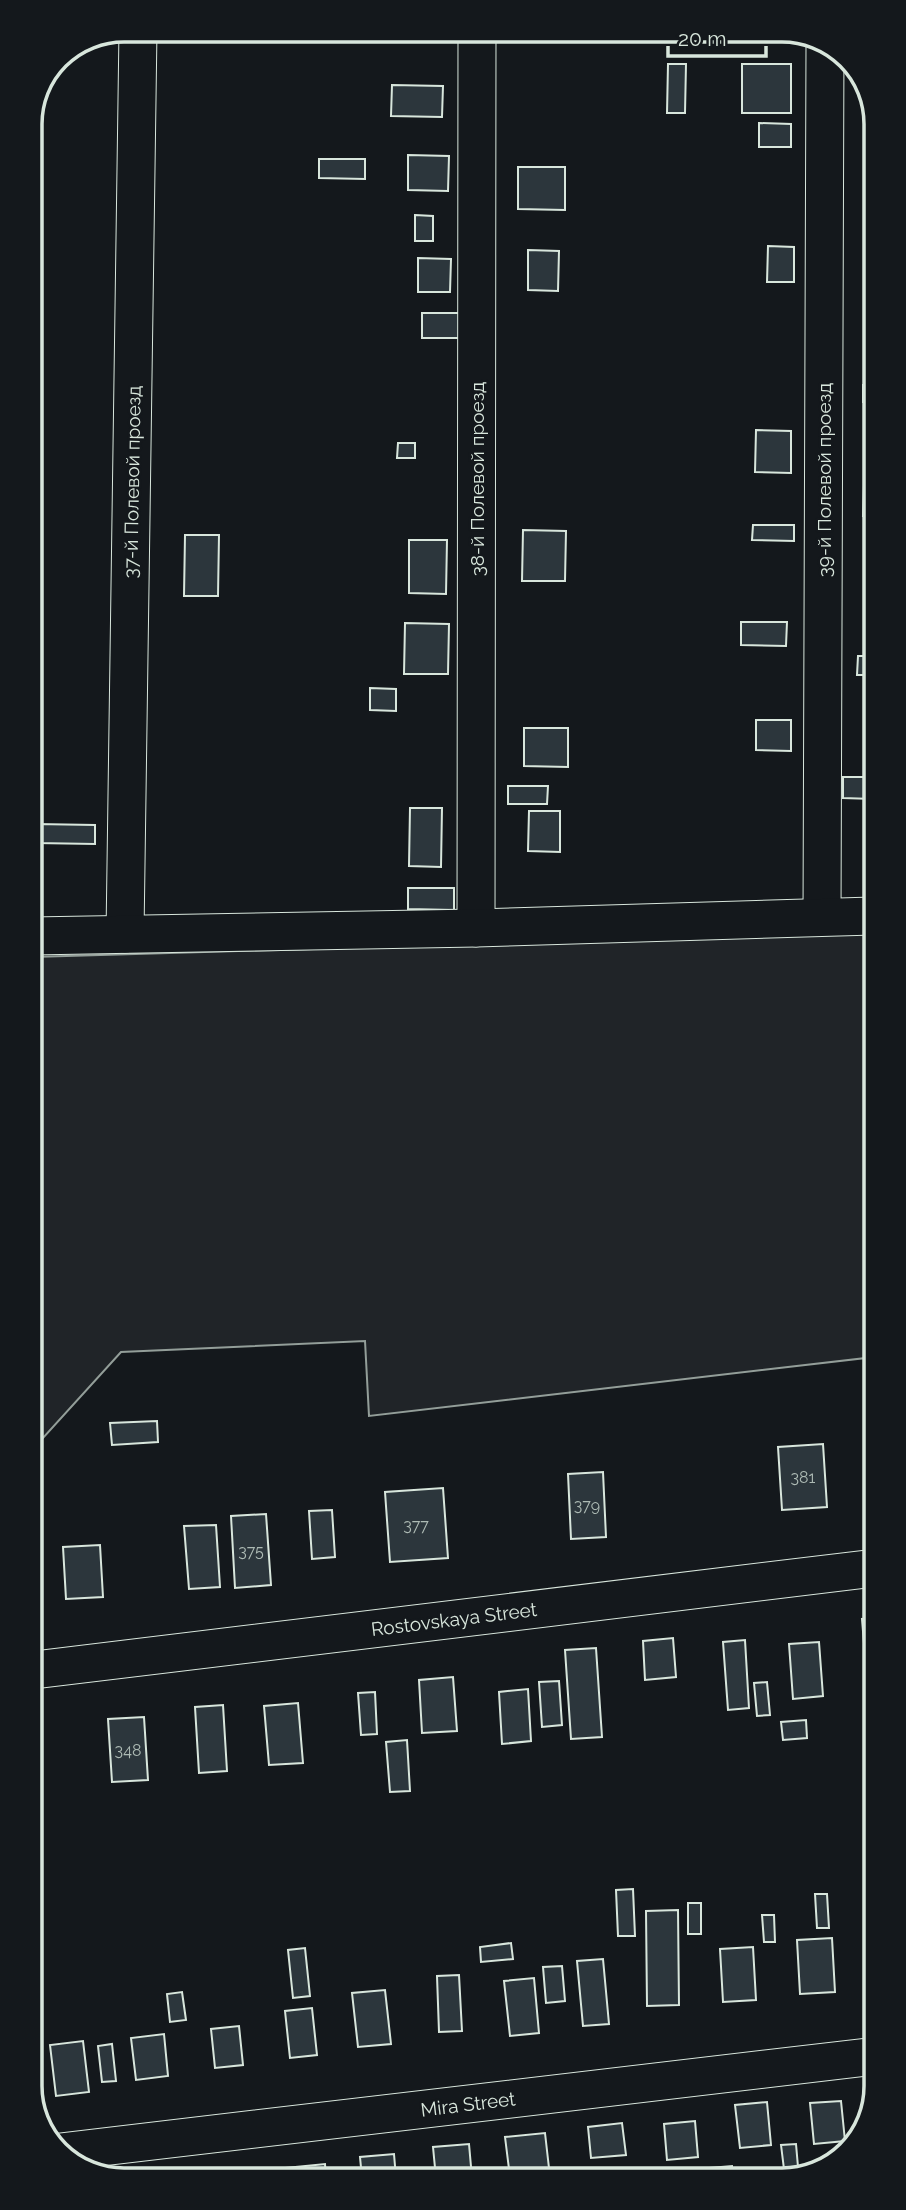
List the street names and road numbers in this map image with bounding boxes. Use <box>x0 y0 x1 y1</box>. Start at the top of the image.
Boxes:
street label: 38-й Полевой проезд <box>466 382 488 576</box>
street label: 39-й Полевой проезд <box>813 383 835 577</box>
street label: 37-й Полевой проезд <box>119 385 145 579</box>
street label: Rostovskaya Street <box>370 1598 539 1640</box>
street label: Mira Street <box>419 2087 517 2121</box>

